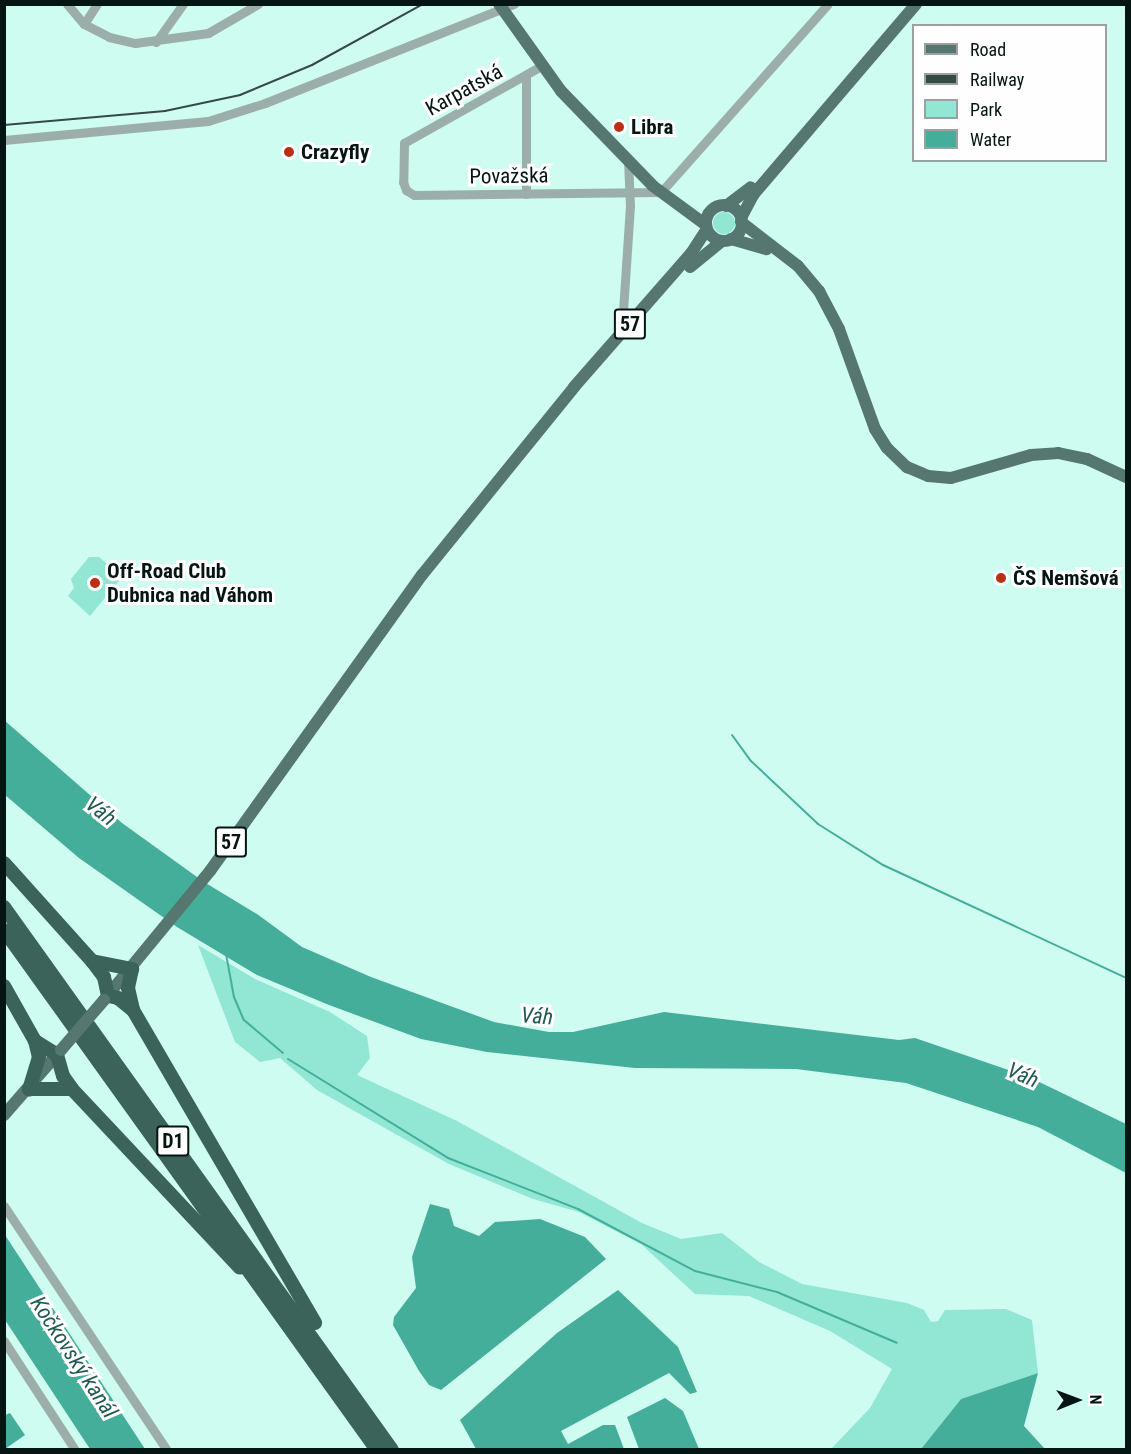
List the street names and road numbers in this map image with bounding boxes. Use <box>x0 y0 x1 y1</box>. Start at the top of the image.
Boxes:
street label: Karpatská <box>421 59 507 121</box>
street label: Považská <box>469 163 549 189</box>
road number: 57 <box>614 307 646 341</box>
road number: 57 <box>214 825 248 859</box>
road number: D1 <box>155 1124 191 1158</box>

